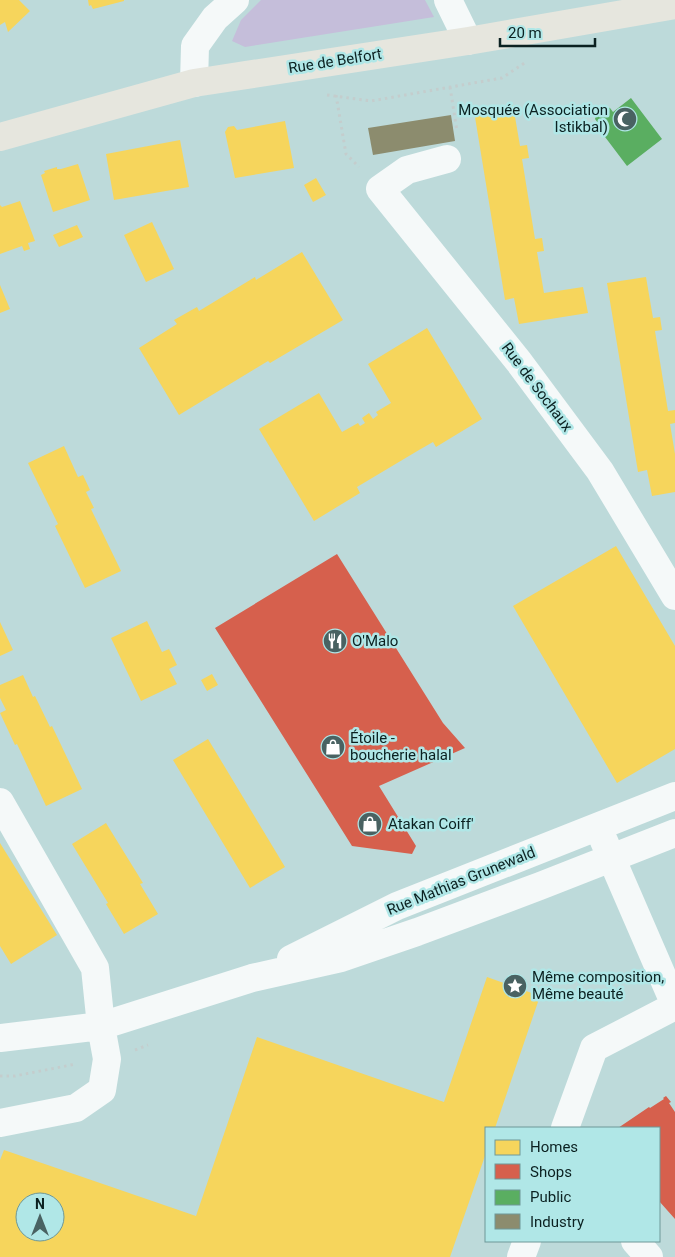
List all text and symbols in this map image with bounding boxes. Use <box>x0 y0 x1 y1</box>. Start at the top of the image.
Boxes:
scale bar <box>500 15 595 47</box>
text: 20 m <box>508 24 542 42</box>
street label: Rue de Belfort <box>287 45 383 77</box>
place label: Mosquée (Association Istikbal) <box>458 101 608 136</box>
mosque icon: Mosquée (Association Istikbal) <box>612 106 638 132</box>
street label: Rue de Sochaux <box>498 339 577 435</box>
restaurant icon: O'Malo <box>322 628 348 654</box>
place label: O'Malo <box>352 632 398 650</box>
place label: Étoile - boucherie halal <box>350 729 452 764</box>
shop icon: Étoile - boucherie halal <box>320 734 346 760</box>
shop icon: Atakan Coiff' <box>357 811 383 837</box>
place label: Atakan Coiff' <box>388 815 474 833</box>
street label: Rue Mathias Grunewald <box>384 843 538 919</box>
place label: Même composition, Même beauté <box>532 968 664 1003</box>
place icon: Même composition, Même beauté <box>502 973 528 999</box>
legend <box>485 1127 660 1242</box>
text: Homes <box>530 1138 578 1156</box>
text: Shops <box>530 1163 572 1181</box>
text: Public <box>530 1188 571 1206</box>
north arrow <box>15 1192 65 1242</box>
text: N <box>35 1196 45 1212</box>
text: Industry <box>530 1213 584 1231</box>

